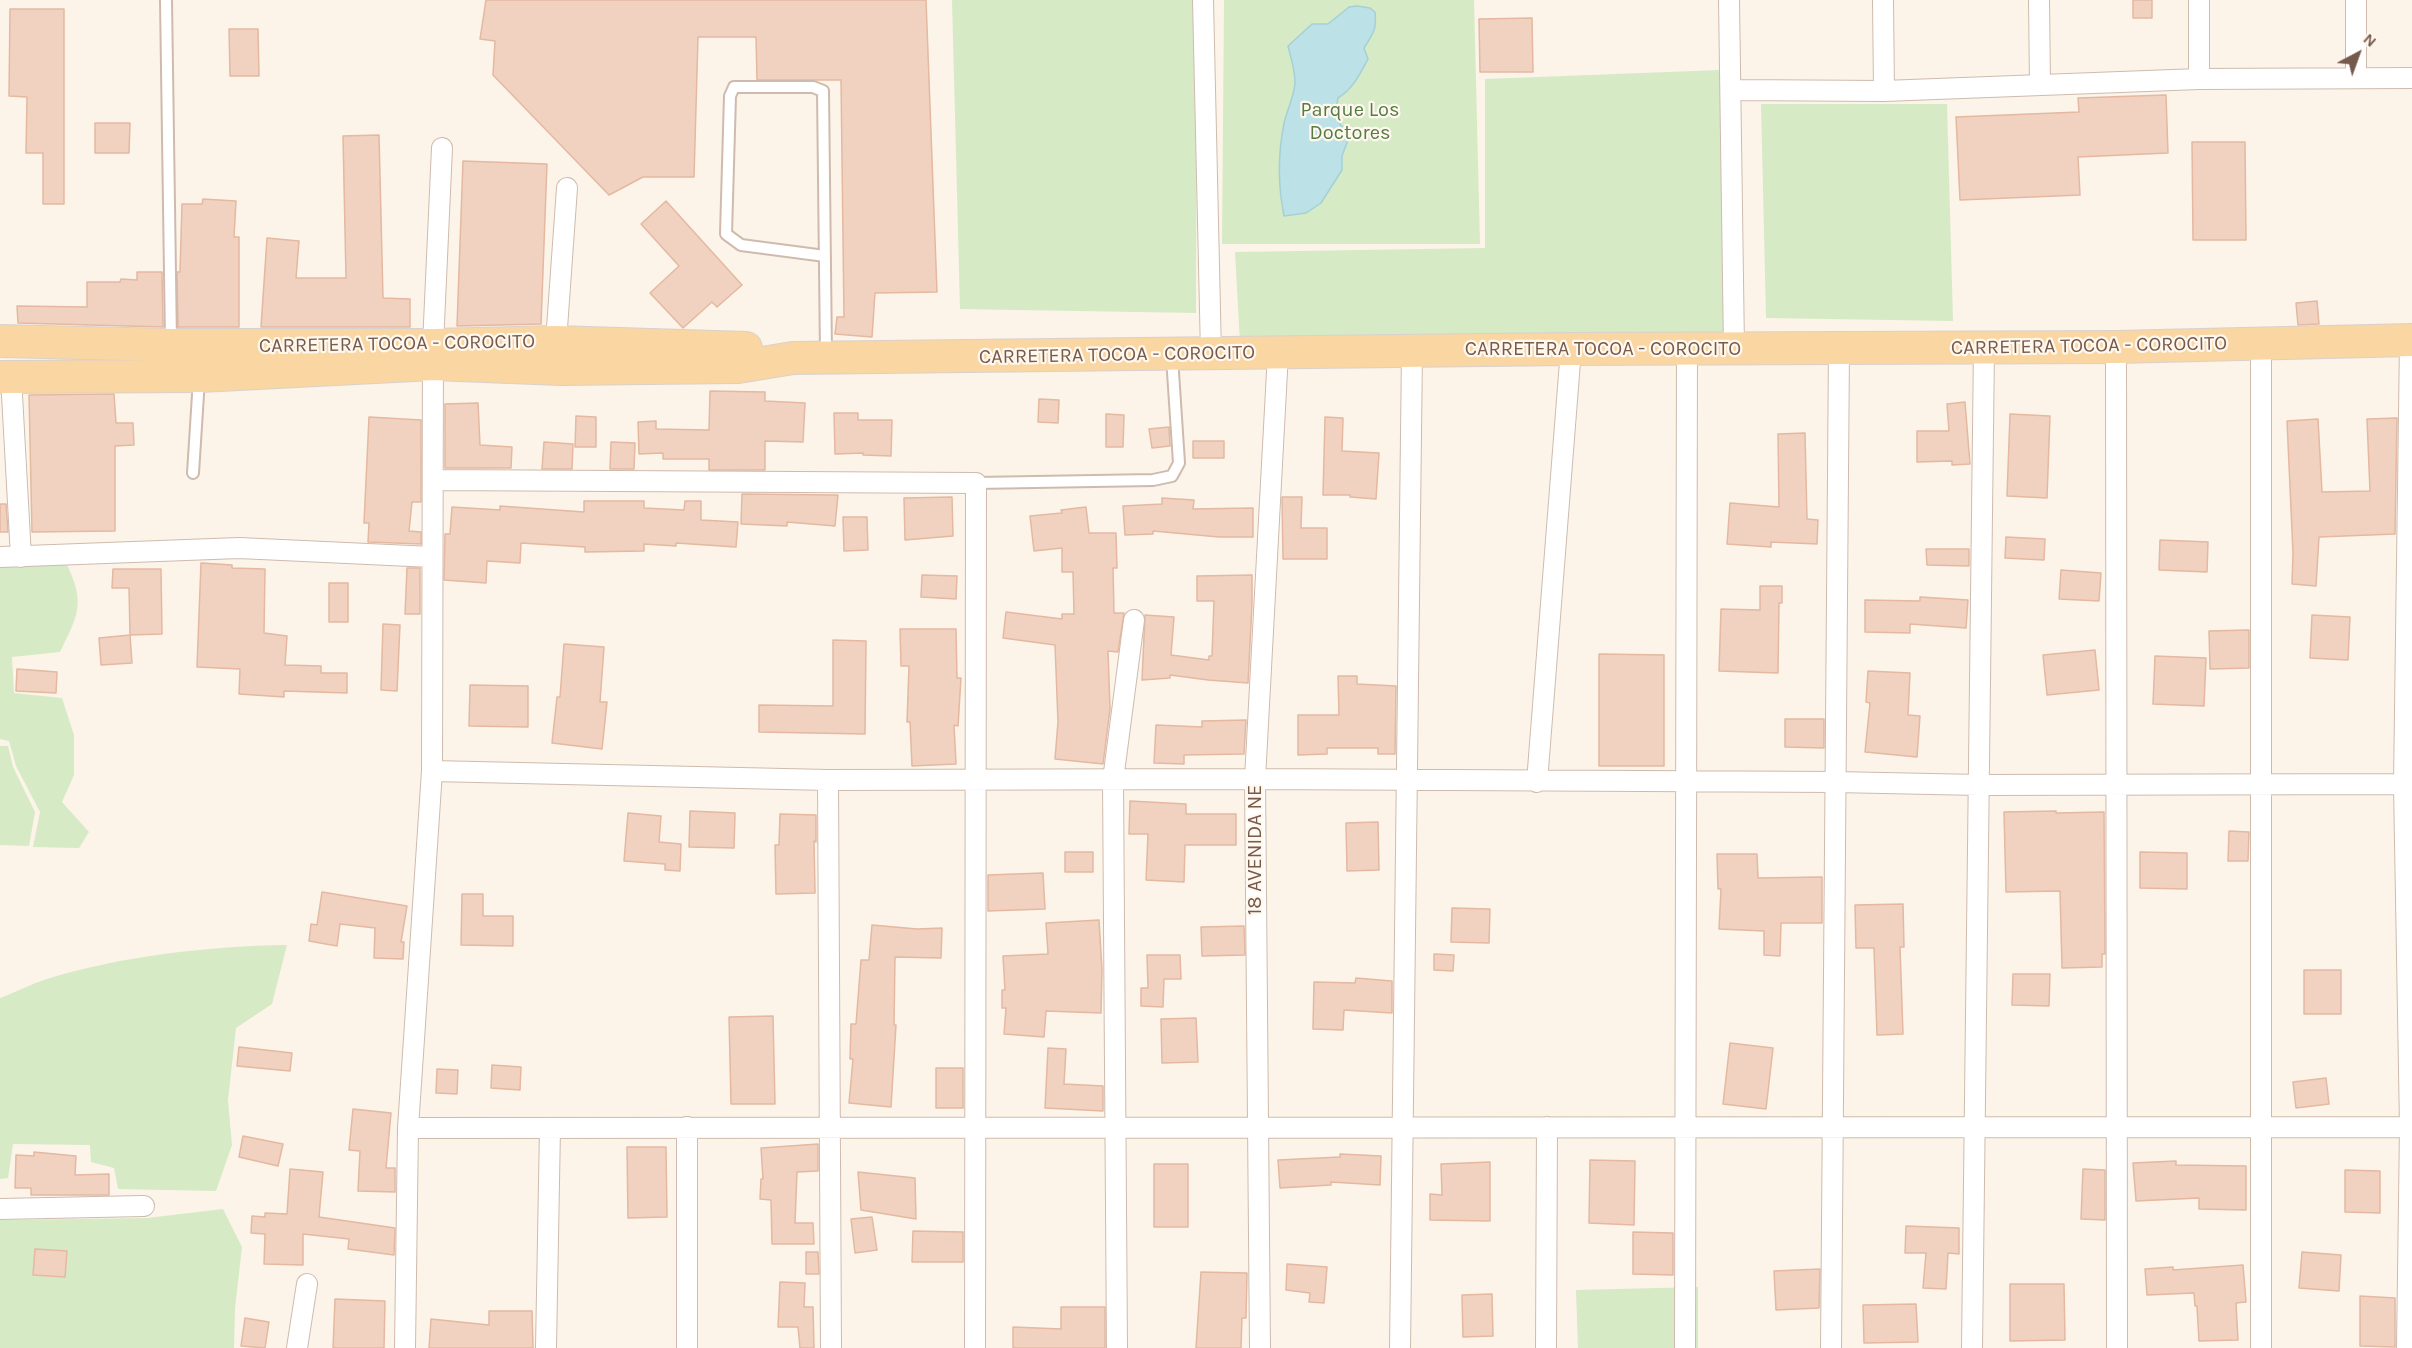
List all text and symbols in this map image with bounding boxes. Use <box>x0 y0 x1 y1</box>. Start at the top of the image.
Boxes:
north arrow <box>2328 24 2388 84</box>
text: N <box>2360 29 2381 51</box>
park label: Parque Los Doctores <box>1301 98 1399 145</box>
street label: CARRETERA TOCOA - COROCITO <box>259 330 535 358</box>
street label: CARRETERA TOCOA - COROCITO <box>1951 332 2227 360</box>
street label: CARRETERA TOCOA - COROCITO <box>1465 337 1741 361</box>
street label: CARRETERA TOCOA - COROCITO <box>979 341 1255 369</box>
street label: 18 AVENIDA NE <box>1243 785 1267 915</box>

